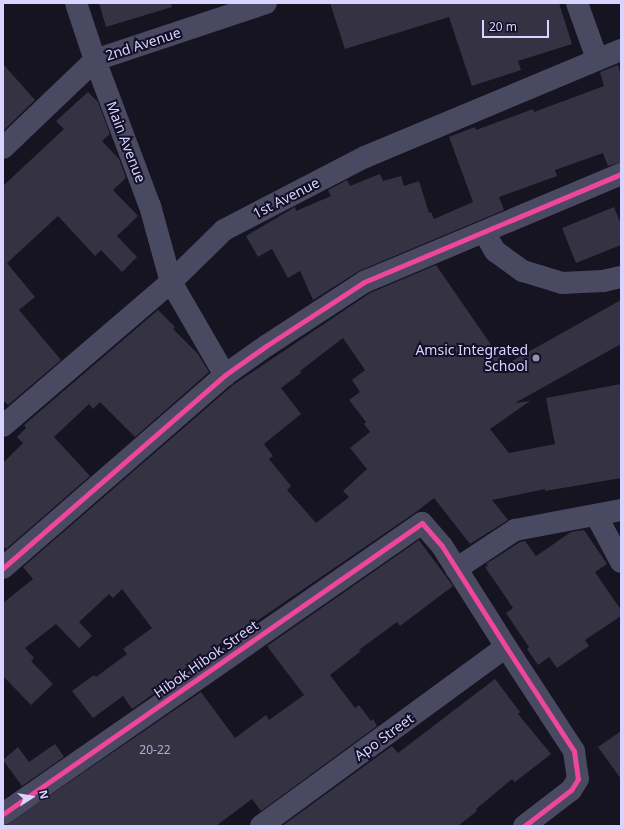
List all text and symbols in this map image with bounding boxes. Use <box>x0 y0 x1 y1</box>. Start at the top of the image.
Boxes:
scale bar <box>484 12 551 38</box>
text: 20 m <box>489 18 517 35</box>
street label: 2nd Avenue <box>103 24 183 64</box>
street label: Main Avenue <box>103 99 149 185</box>
street label: 1st Avenue <box>250 174 322 222</box>
place label: Amsic Integrated School <box>415 342 528 374</box>
marker: Amsic Integrated School <box>531 353 541 363</box>
street label: Hibok Hibok Street <box>151 617 261 701</box>
street label: Apo Street <box>351 710 417 764</box>
house number: 20-22 <box>139 743 171 757</box>
north arrow <box>12 777 52 817</box>
text: N <box>36 788 52 800</box>

